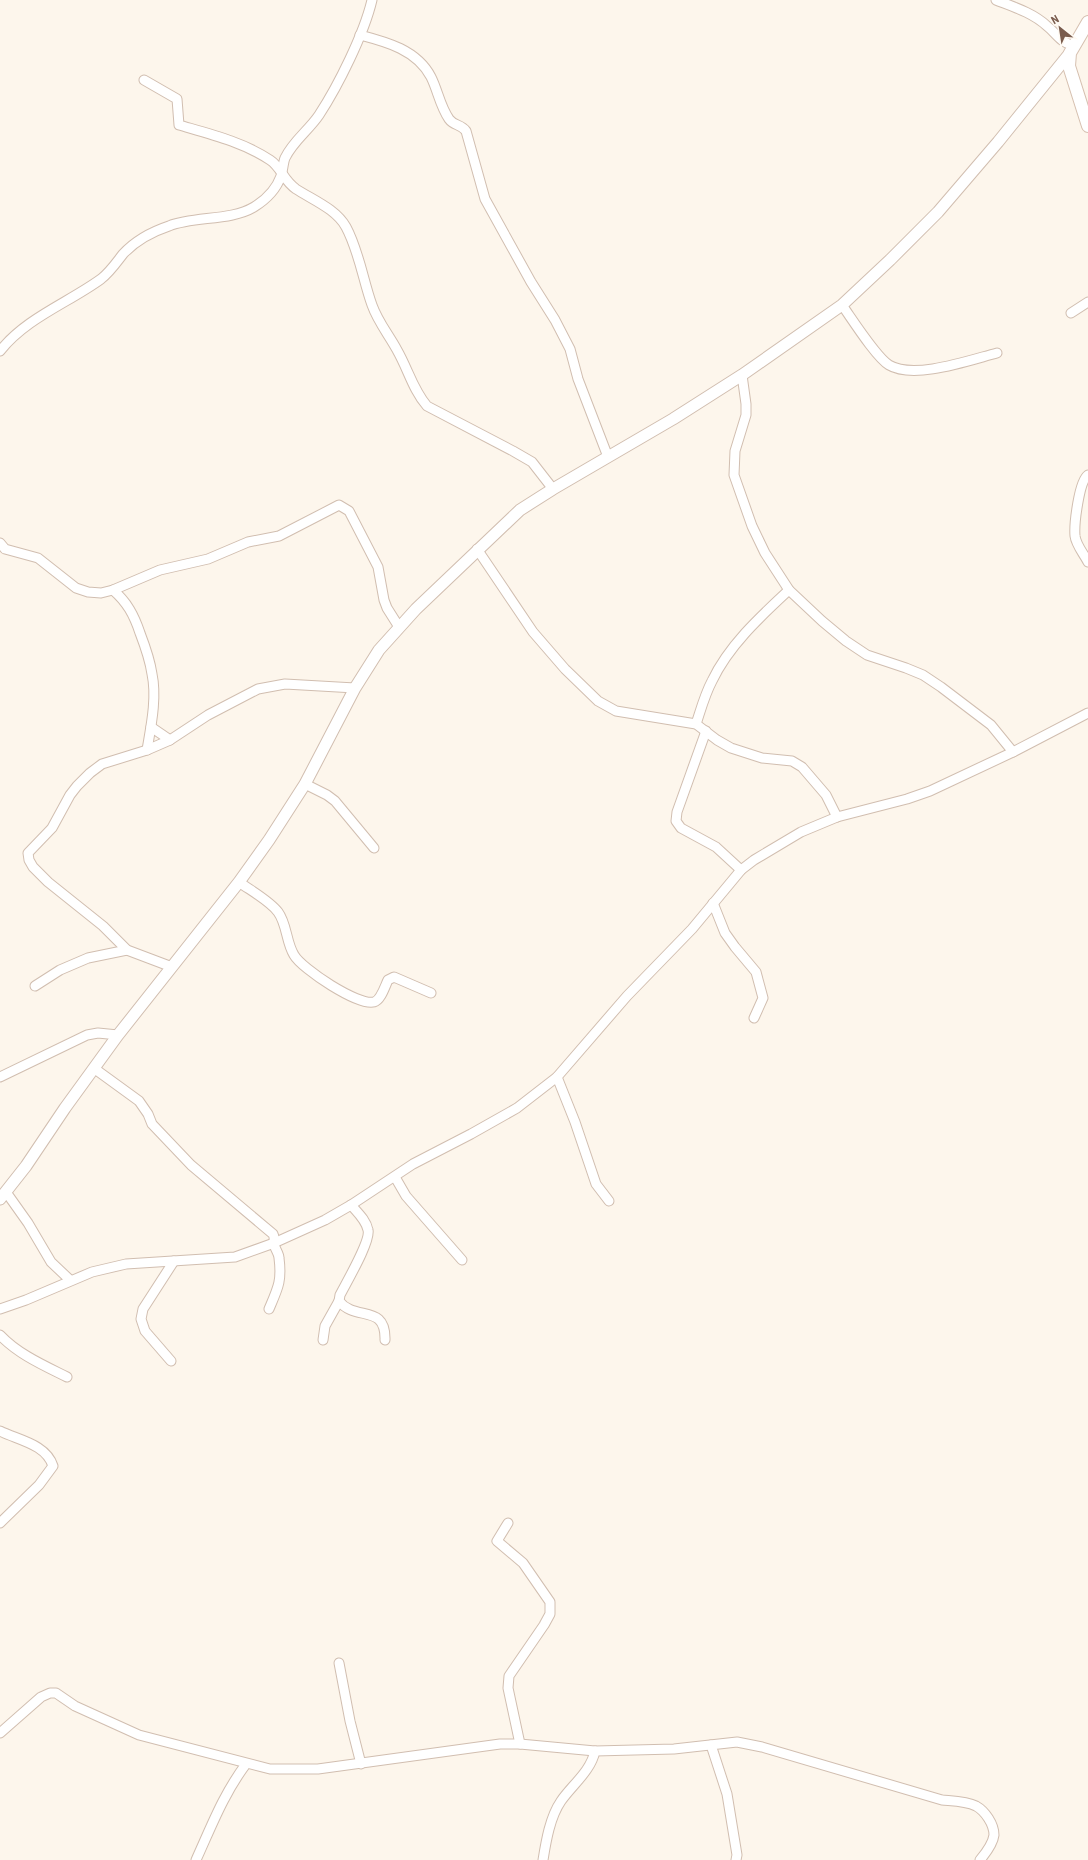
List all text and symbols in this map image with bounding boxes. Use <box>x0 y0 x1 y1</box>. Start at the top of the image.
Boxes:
north arrow <box>1040 8 1080 48</box>
text: N <box>1049 12 1062 27</box>

